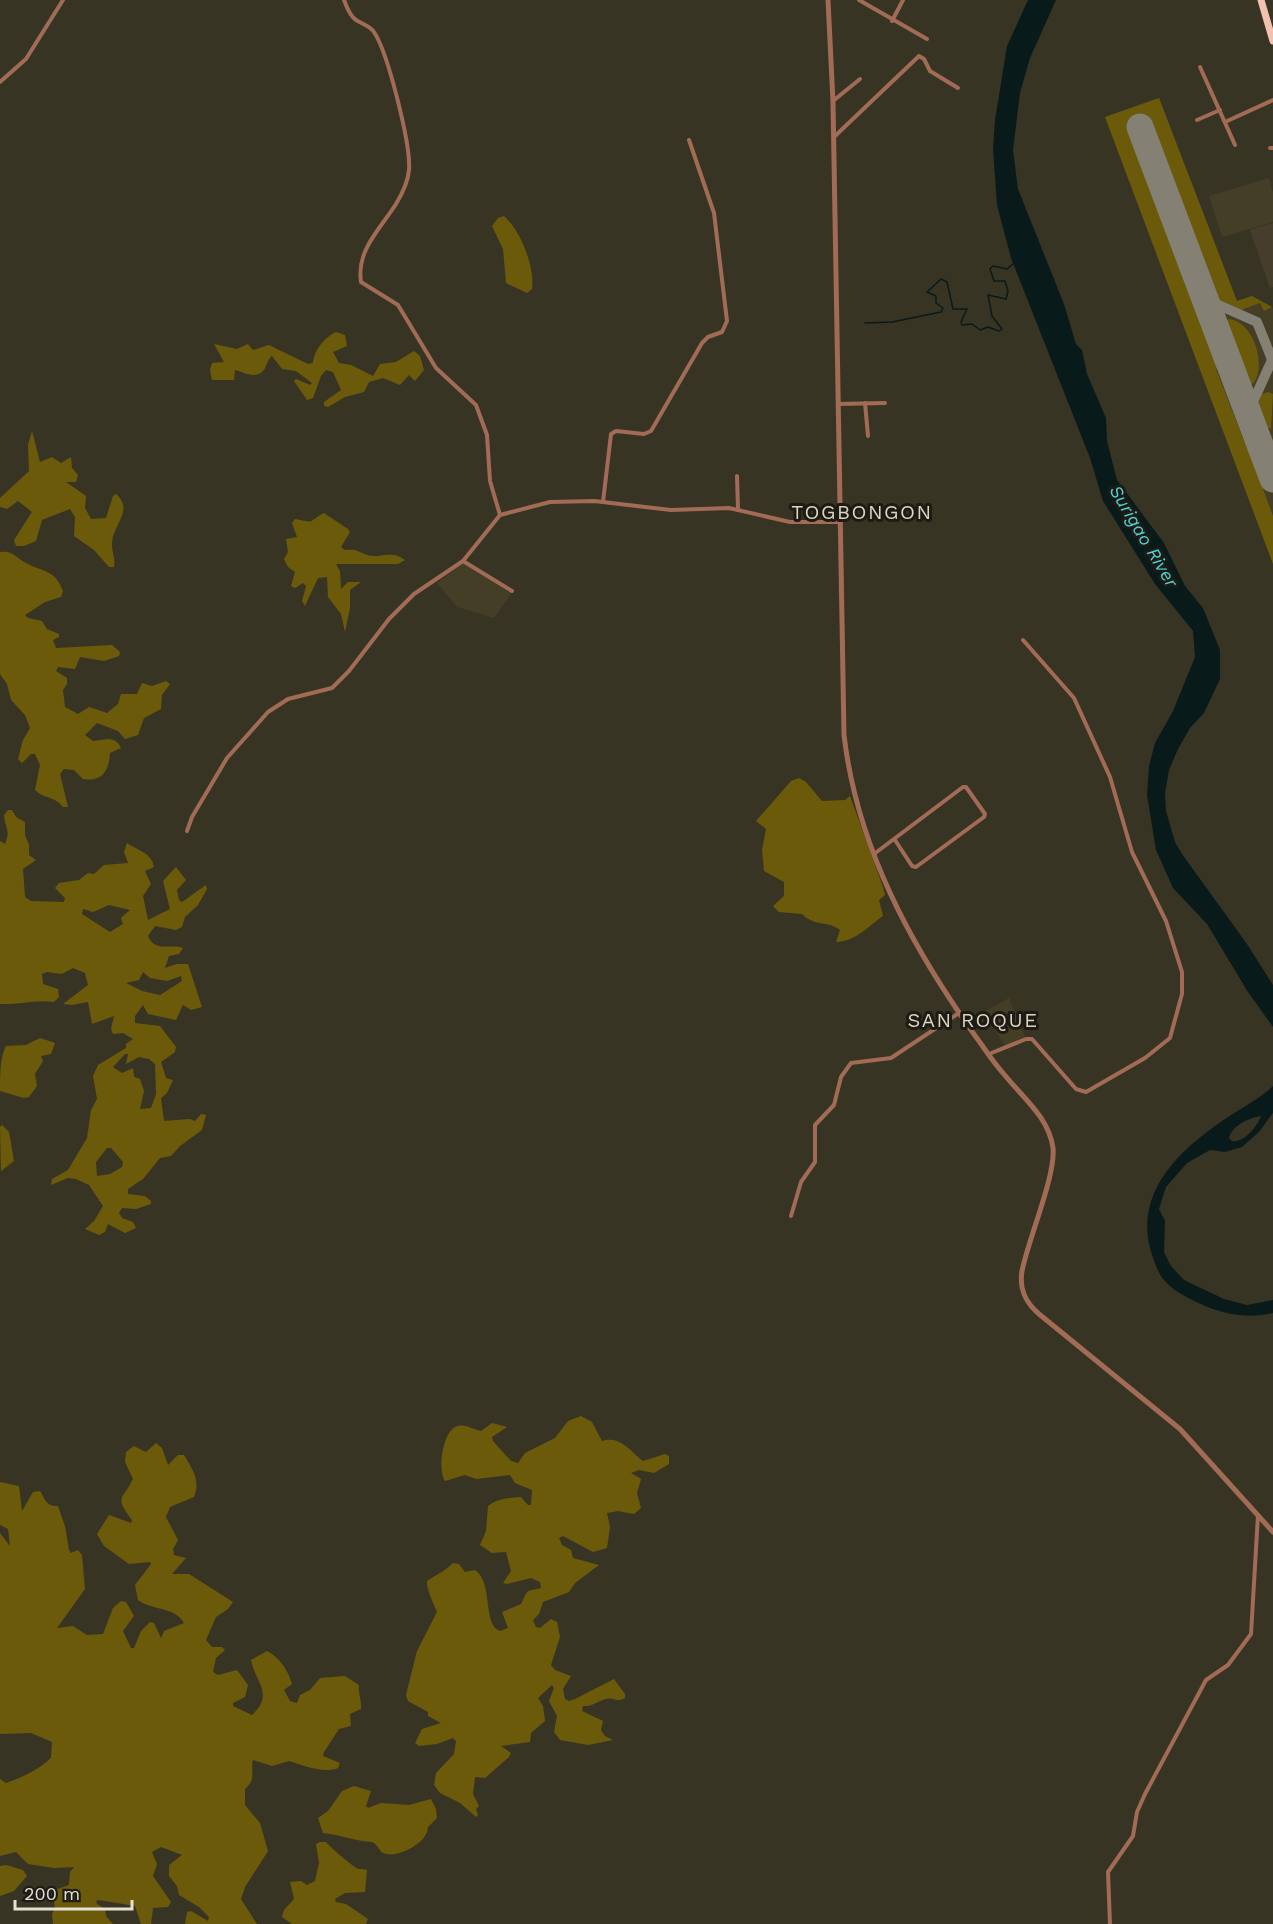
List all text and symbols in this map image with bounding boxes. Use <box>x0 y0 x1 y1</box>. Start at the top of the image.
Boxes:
water label: Surigao River <box>1105 481 1183 592</box>
district label: TOGBONGON <box>791 500 933 524</box>
district label: SAN ROQUE <box>908 1008 1038 1032</box>
scale bar <box>15 1873 132 1911</box>
text: 200 m <box>24 1883 80 1904</box>

